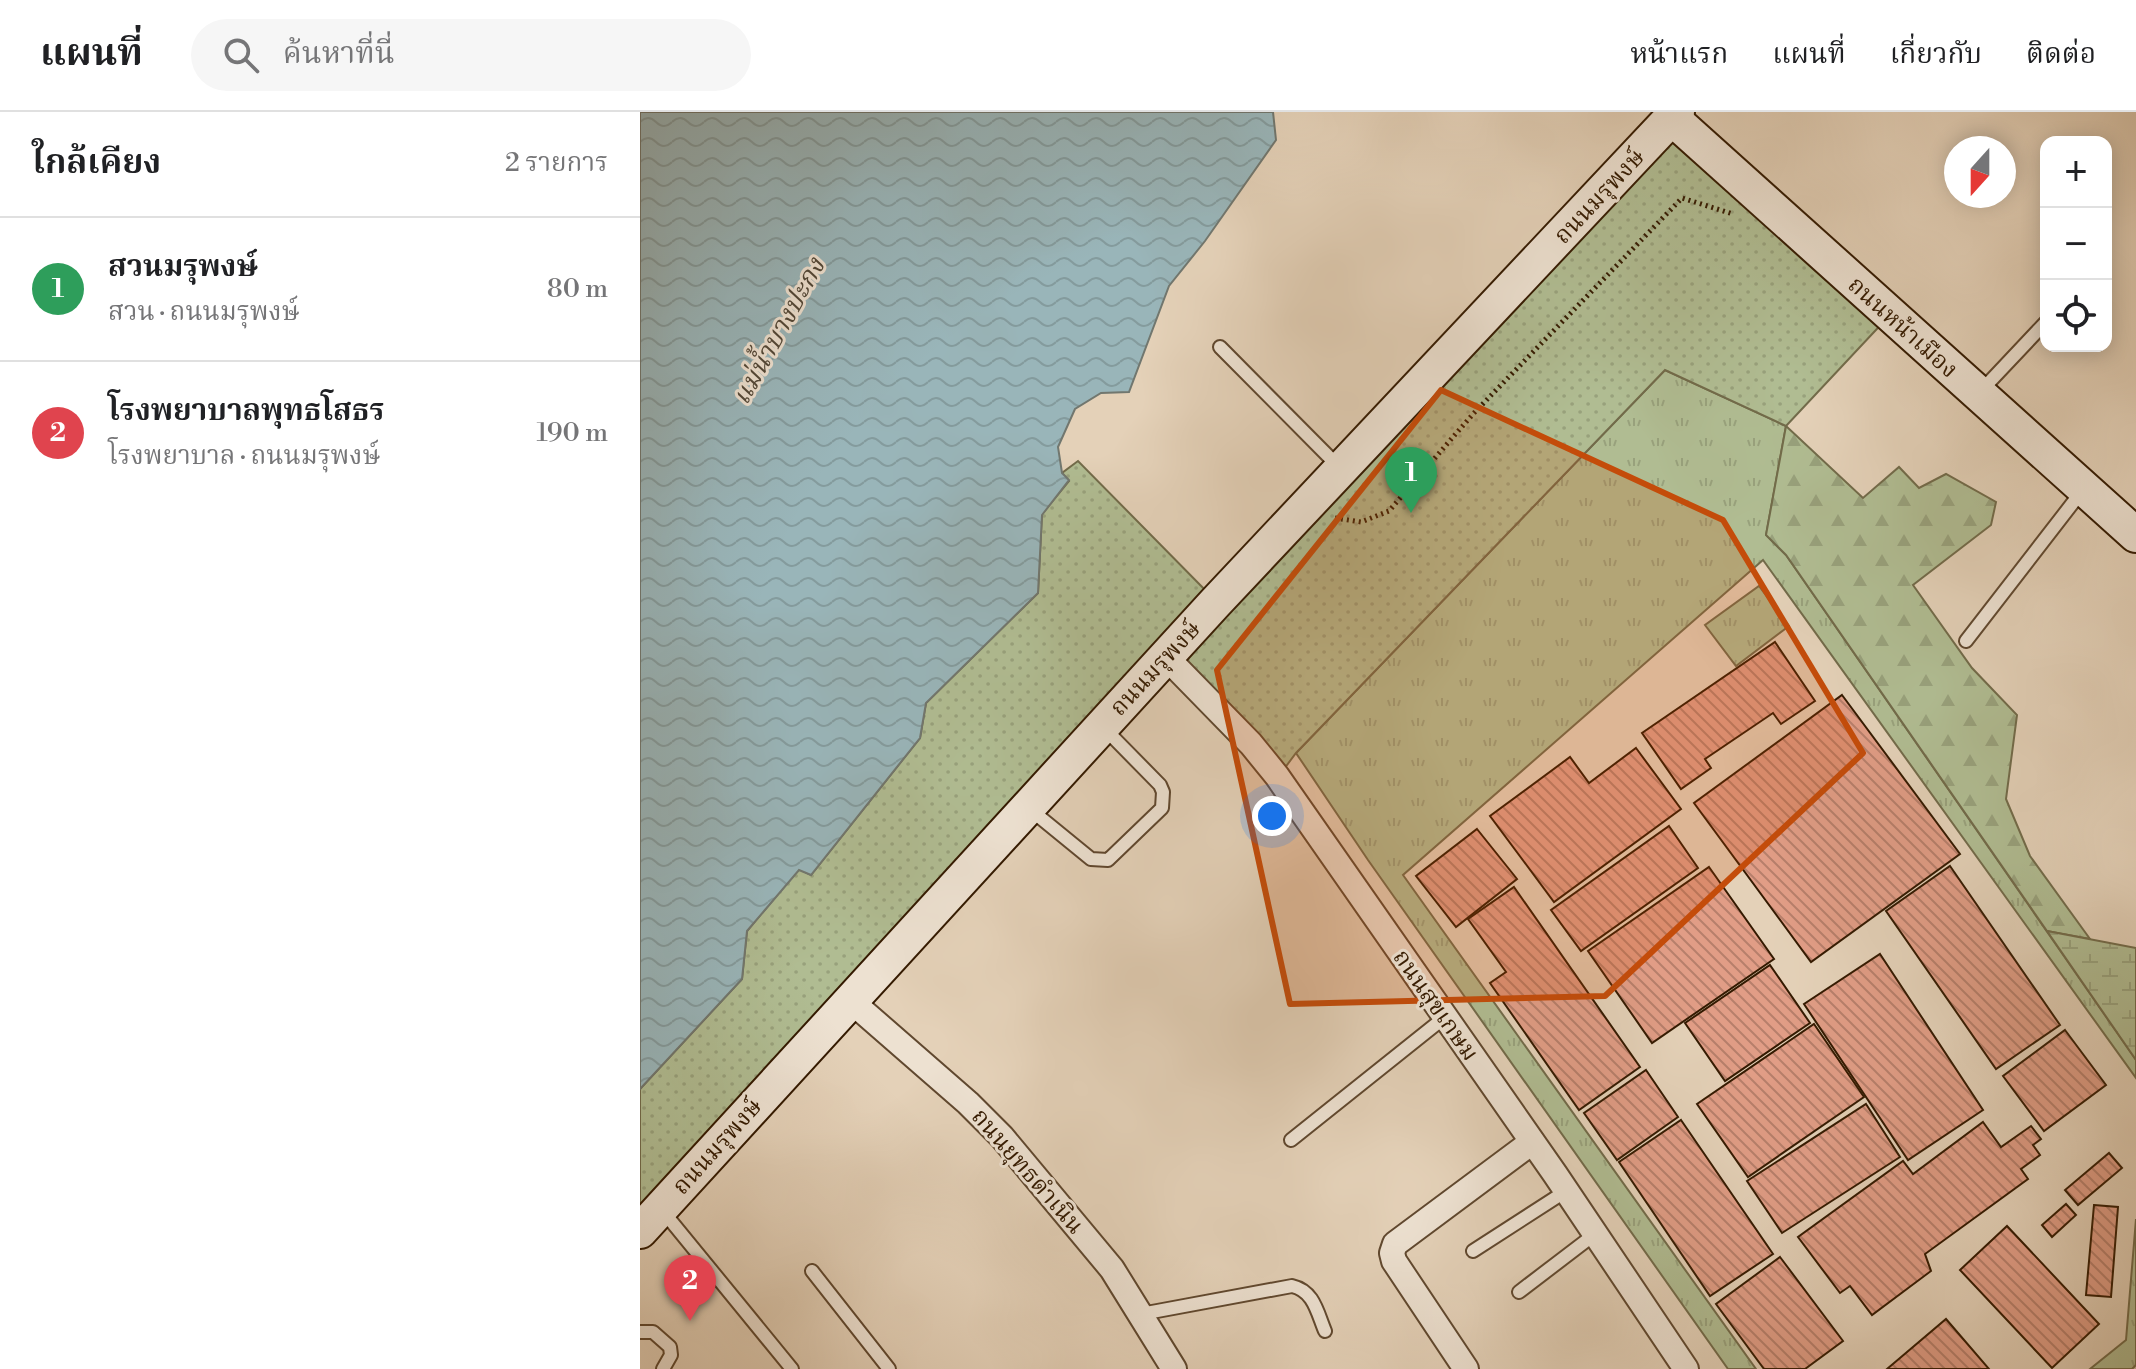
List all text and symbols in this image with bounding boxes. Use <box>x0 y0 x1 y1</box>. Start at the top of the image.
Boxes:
search box <box>191 19 751 91</box>
text: แผนที่ <box>40 30 143 77</box>
icon: search <box>219 33 263 77</box>
text: ค้นหาที่นี่ <box>283 35 395 73</box>
text: หน้าแรก <box>1630 37 1728 72</box>
text: แผนที่ <box>1772 37 1846 72</box>
text: เกี่ยวกับ <box>1890 37 1982 72</box>
text: ติดต่อ <box>2026 37 2096 72</box>
north arrow <box>1944 136 2016 208</box>
map controls <box>2040 136 2112 352</box>
button: + <box>2040 136 2112 208</box>
street label: ถนนมรุพงษ์ <box>1546 141 1652 251</box>
text: ใกล้เคียง <box>32 142 161 184</box>
text: 2 รายการ <box>505 147 608 179</box>
button: − <box>2040 208 2112 280</box>
text: สวนมรุพงษ์ <box>108 248 258 286</box>
water label: แม่น้ำบางปะกง <box>722 250 833 410</box>
street label: ถนนหน้าเมือง <box>1841 270 1964 385</box>
text: 1 <box>52 273 64 305</box>
text: 80 m <box>547 273 608 305</box>
button: locate <box>2040 280 2112 352</box>
text: สวน · ถนนมรุพงษ์ <box>108 296 299 328</box>
text: โรงพยาบาลพุทธโสธร <box>108 392 384 430</box>
text: 2 <box>50 417 66 449</box>
text: 190 m <box>537 417 608 449</box>
text: โรงพยาบาล · ถนนมรุพงษ์ <box>108 440 380 472</box>
pin: 1 <box>1385 447 1437 513</box>
street label: ถนนมรุพงษ์ <box>1102 613 1208 723</box>
your location <box>1252 796 1292 836</box>
street label: ถนนสุขเกษม <box>1386 944 1485 1067</box>
street label: ถนนมรุพงษ์ <box>665 1090 769 1201</box>
street label: ถนนยุทธดำเนิน <box>964 1103 1090 1241</box>
pin: 2 <box>664 1255 716 1321</box>

